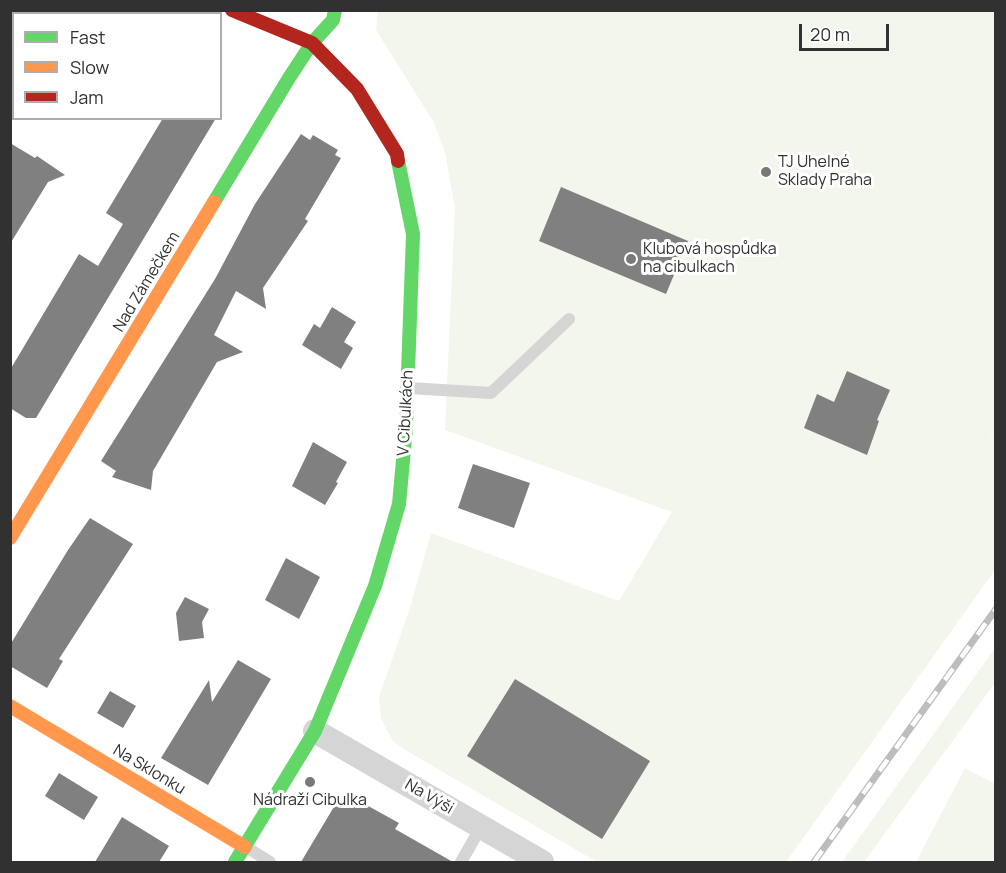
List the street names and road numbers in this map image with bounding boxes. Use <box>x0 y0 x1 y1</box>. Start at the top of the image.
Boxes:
street label: Nad Zámečkem <box>110 228 184 336</box>
street label: V Cibulkách <box>394 370 418 456</box>
street label: Na Sklonku <box>109 741 189 799</box>
street label: Na Výši <box>401 775 457 819</box>

